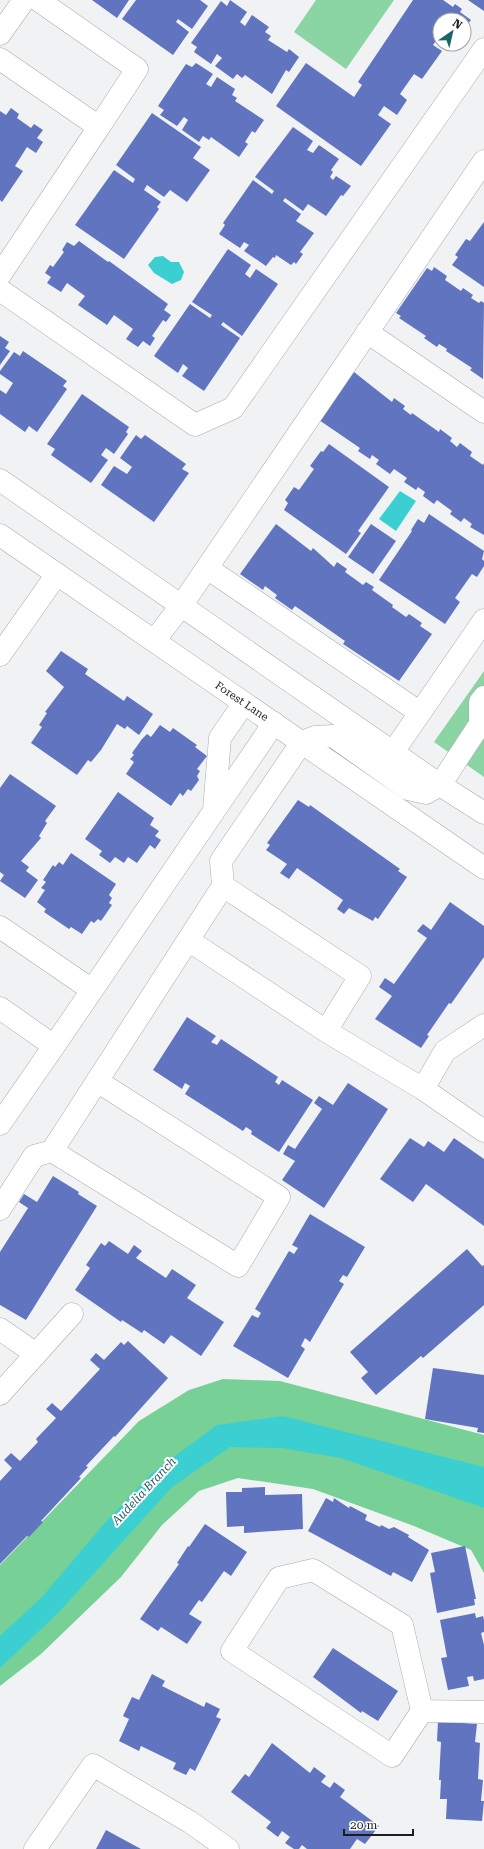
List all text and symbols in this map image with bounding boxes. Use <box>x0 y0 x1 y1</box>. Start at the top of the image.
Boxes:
north arrow <box>432 12 472 52</box>
text: N <box>450 16 465 32</box>
street label: Forest Lane <box>213 679 271 724</box>
water label: Audelia Branch <box>108 1454 179 1528</box>
scale bar <box>344 1811 413 1837</box>
text: 20 m <box>350 1818 377 1832</box>

